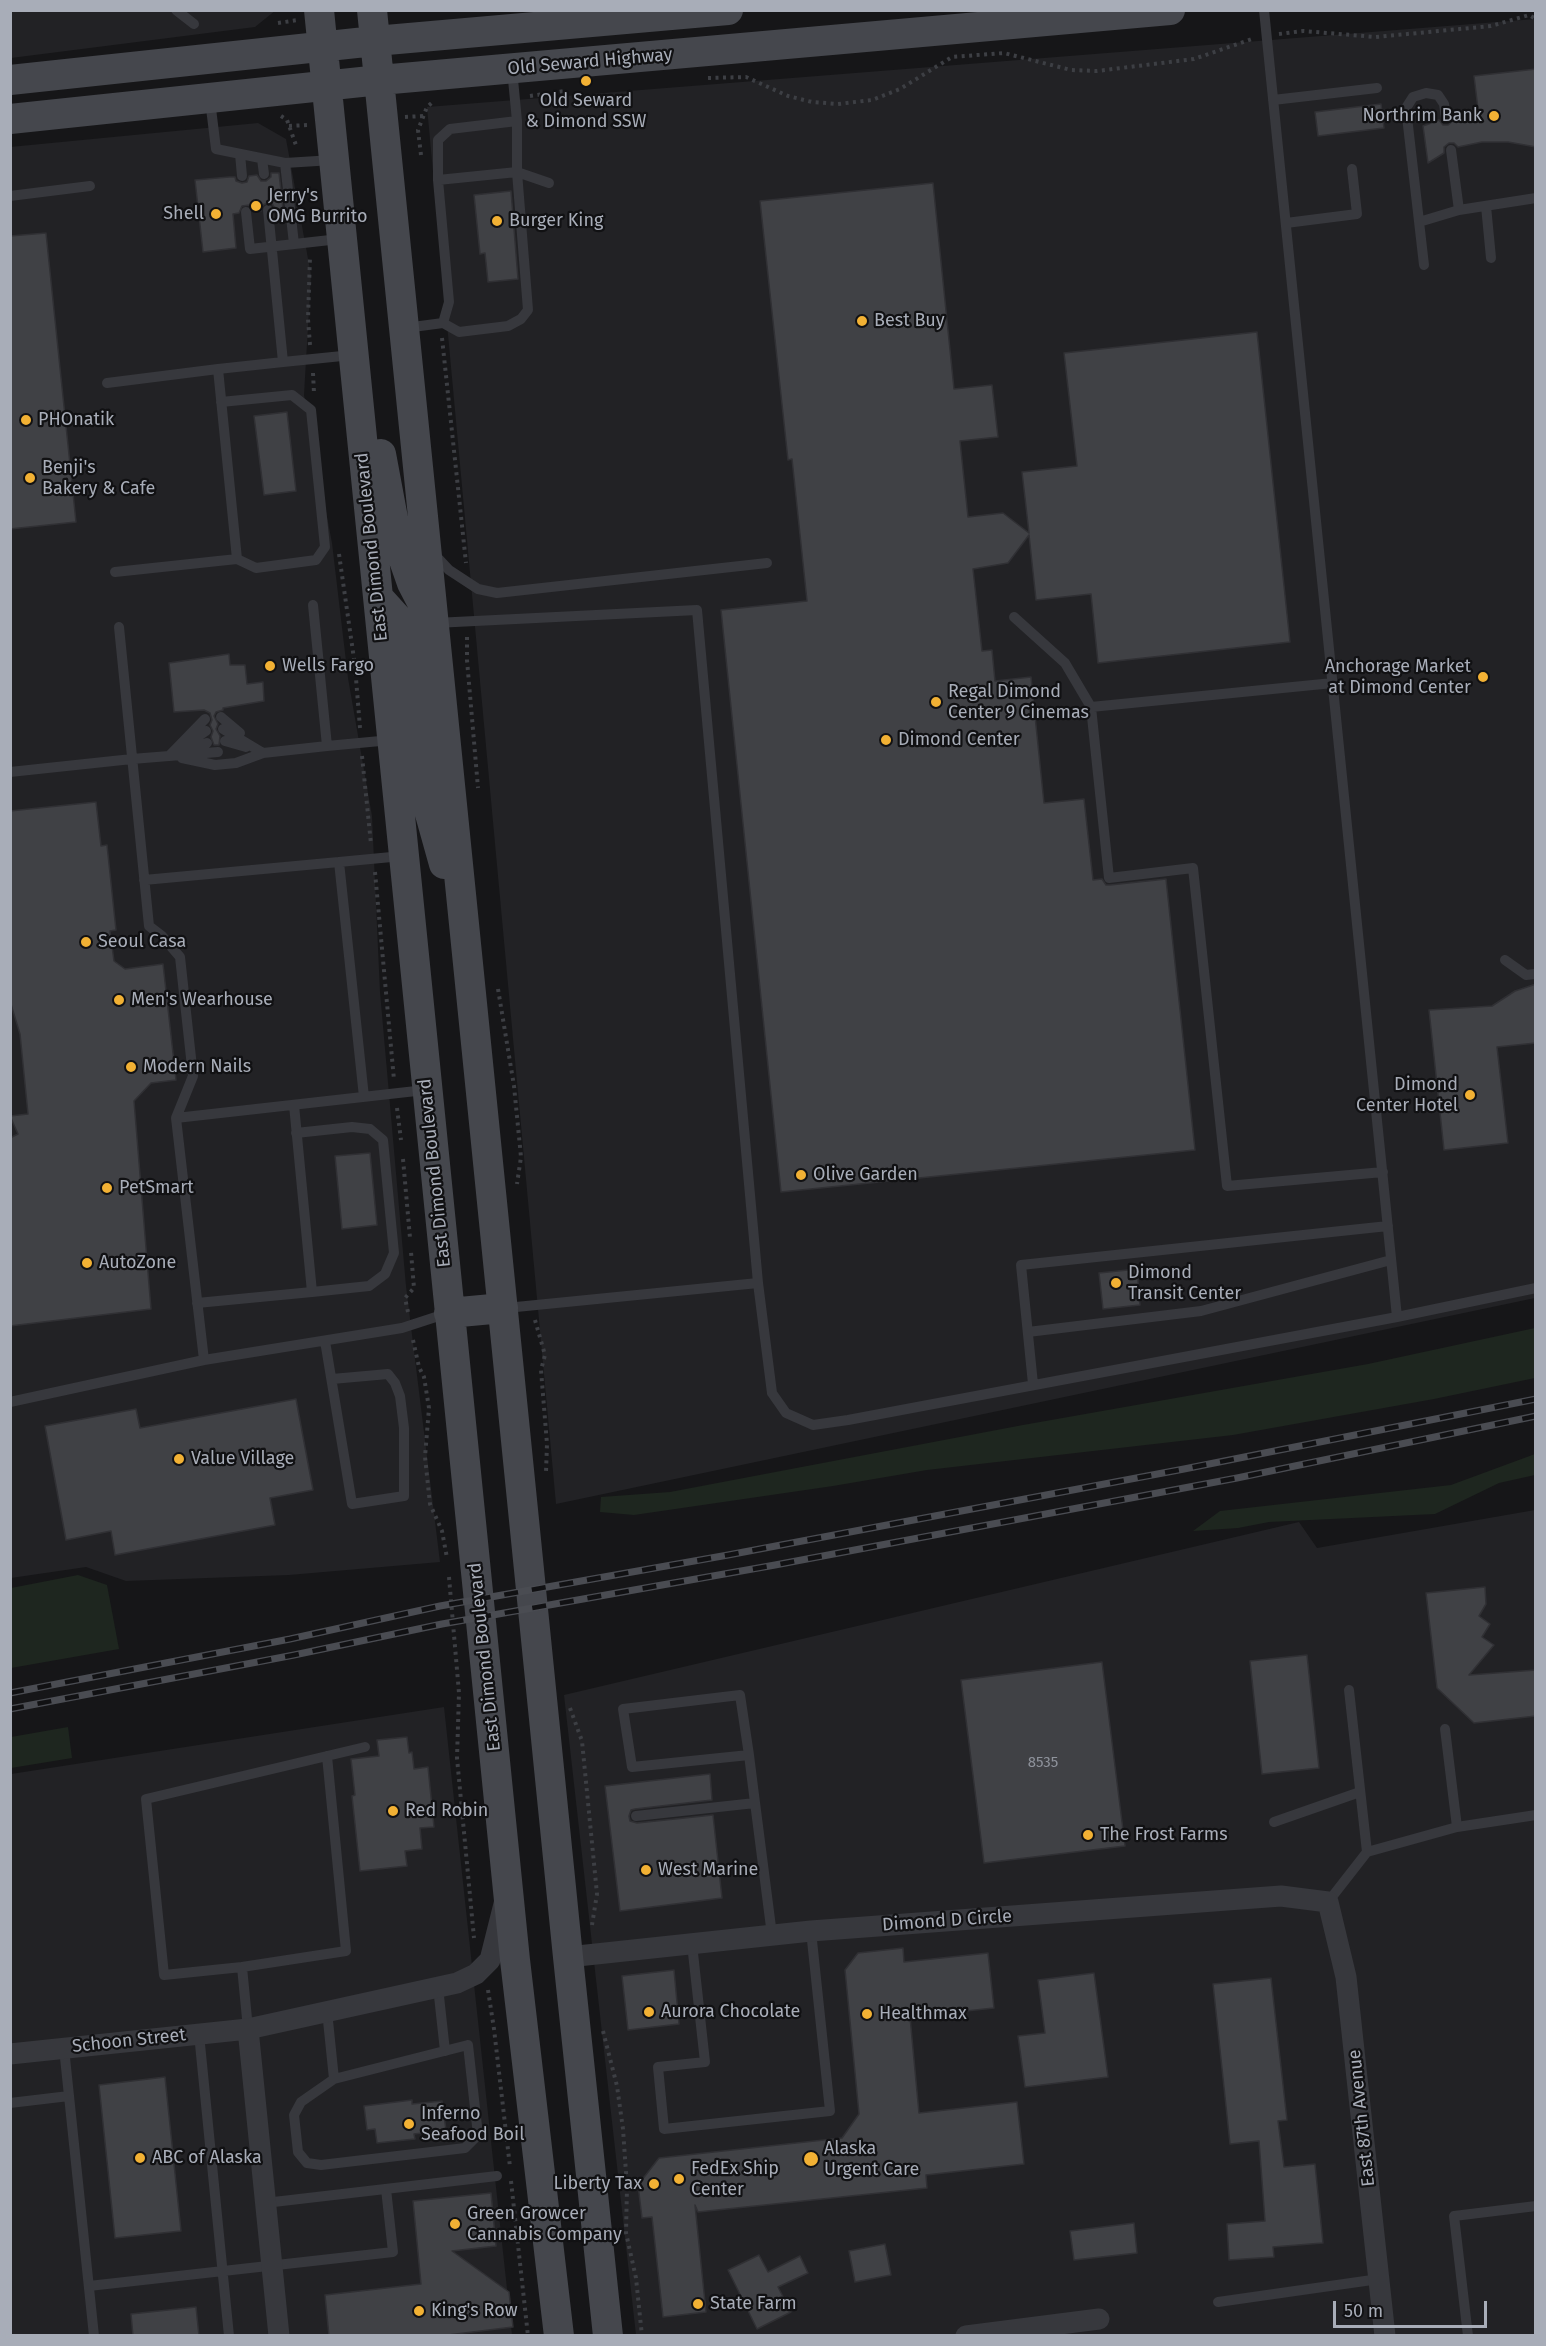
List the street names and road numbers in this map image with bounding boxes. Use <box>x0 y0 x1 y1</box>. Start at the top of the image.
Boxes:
street label: Old Seward Highway <box>507 44 673 80</box>
street label: East Dimond Boulevard <box>351 452 393 642</box>
street label: East Dimond Boulevard <box>414 1078 456 1268</box>
street label: East Dimond Boulevard <box>464 1562 506 1752</box>
street label: Dimond D Circle <box>881 1906 1013 1936</box>
street label: Schoon Street <box>71 2024 187 2058</box>
street label: East 87th Avenue <box>1344 2048 1380 2188</box>

